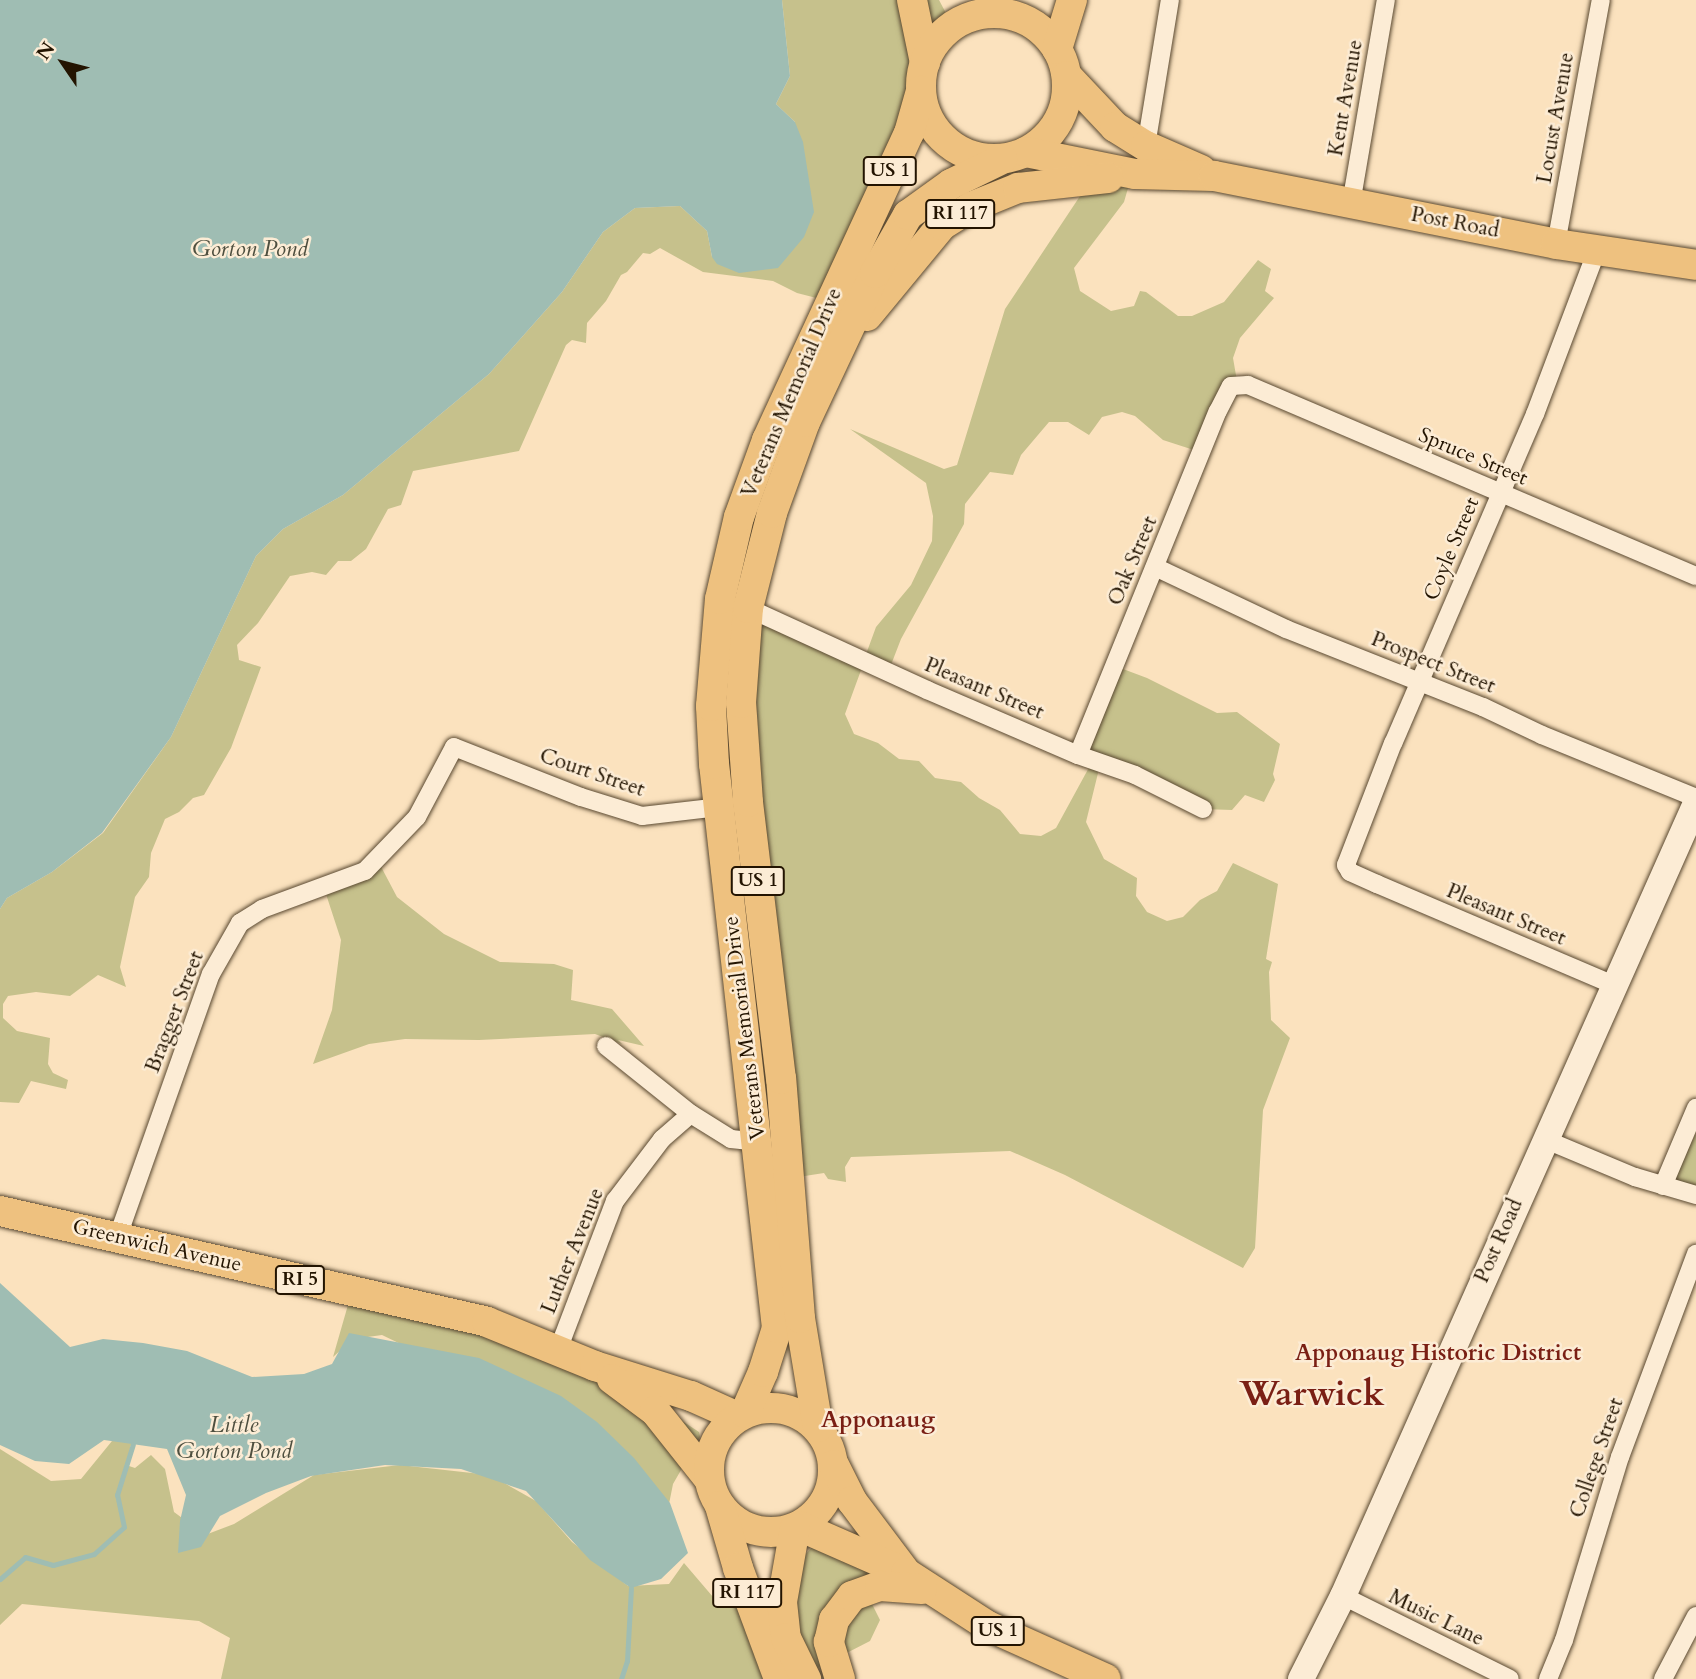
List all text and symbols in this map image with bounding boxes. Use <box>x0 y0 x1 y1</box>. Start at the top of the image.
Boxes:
north arrow <box>28 28 98 98</box>
text: N <box>30 37 61 65</box>
street label: Kent Avenue <box>1323 38 1369 158</box>
street label: Locust Avenue <box>1532 51 1580 185</box>
road number: US 1 <box>862 155 918 186</box>
road number: RI 117 <box>925 198 995 230</box>
street label: Post Road <box>1409 202 1501 244</box>
water label: Gorton Pond <box>192 235 308 263</box>
street label: Veterans Memorial Drive <box>736 284 848 502</box>
street label: Spruce Street <box>1415 423 1531 491</box>
street label: Coyle Street <box>1419 494 1485 604</box>
street label: Oak Street <box>1103 513 1163 609</box>
street label: Prospect Street <box>1367 627 1499 699</box>
street label: Pleasant Street <box>921 653 1047 725</box>
street label: Court Street <box>536 743 648 803</box>
road number: US 1 <box>730 866 786 897</box>
street label: Pleasant Street <box>1443 879 1569 951</box>
street label: Veterans Memorial Drive <box>719 915 771 1141</box>
street label: Bragger Street <box>140 948 210 1076</box>
street label: Luther Avenue <box>536 1184 610 1318</box>
street label: Post Road <box>1469 1195 1529 1287</box>
street label: Greenwich Avenue <box>70 1214 244 1278</box>
road number: RI 5 <box>274 1264 326 1296</box>
district label: Apponaug Historic District <box>1295 1339 1581 1367</box>
district label: Warwick <box>1239 1373 1385 1415</box>
street label: College Street <box>1565 1395 1629 1521</box>
district label: Apponaug <box>821 1406 935 1434</box>
water label: Little Gorton Pond <box>176 1411 292 1465</box>
road number: RI 117 <box>712 1578 782 1609</box>
street label: Music Lane <box>1384 1584 1488 1652</box>
road number: US 1 <box>970 1616 1026 1646</box>

